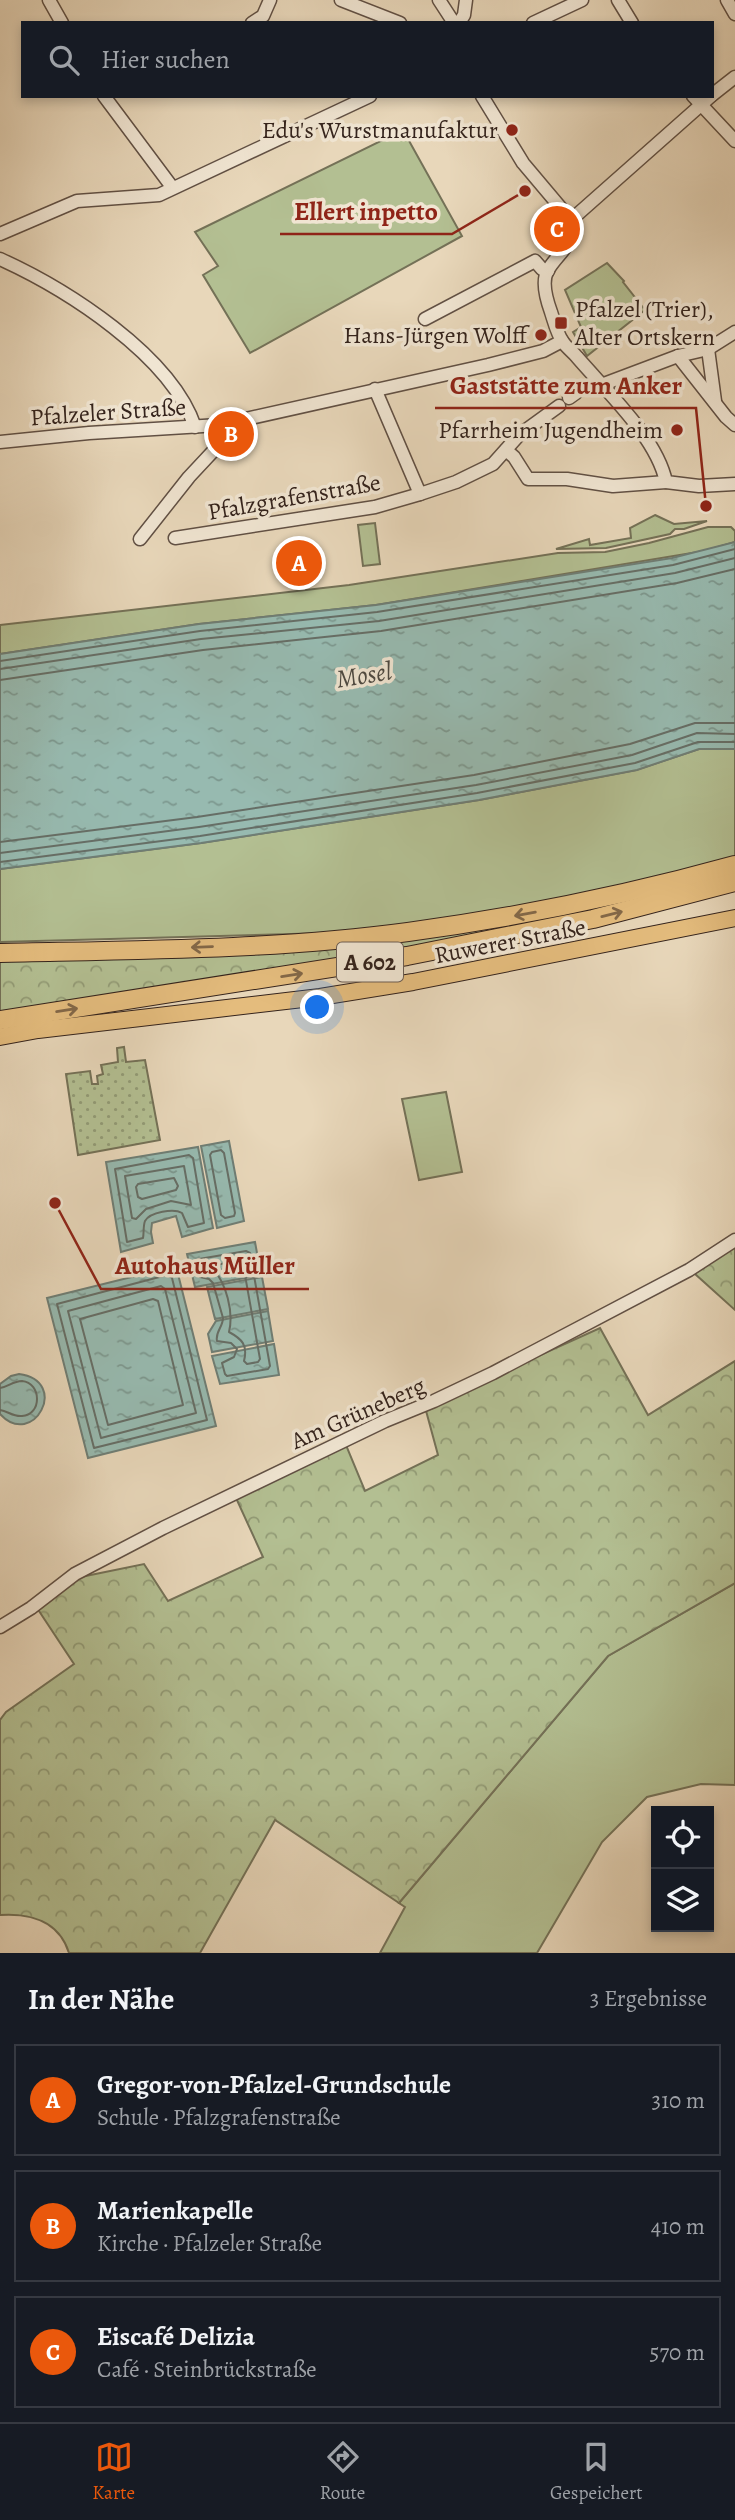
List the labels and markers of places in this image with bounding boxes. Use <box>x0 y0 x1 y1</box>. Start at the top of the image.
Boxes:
place label: Edu's Wurstmanufaktur <box>262 114 498 146</box>
marker: Edu's Wurstmanufaktur <box>504 122 520 138</box>
callout: Ellert inpetto <box>280 187 452 234</box>
pin: C <box>534 203 580 255</box>
place label: Pfalzel (Trier), Alter Ortskern <box>574 293 715 353</box>
marker: Pfalzel (Trier), Alter Ortskern <box>553 315 569 331</box>
place label: Hans-Jürgen Wolff <box>344 319 530 351</box>
marker: Hans-Jürgen Wolff <box>533 327 549 343</box>
callout: Gaststätte zum Anker <box>435 361 696 408</box>
pin: B <box>208 408 254 460</box>
place label: Pfarrheim Jugendheim <box>438 414 663 446</box>
marker: Pfarrheim Jugendheim <box>669 422 685 438</box>
pin: A <box>276 537 322 589</box>
callout: Autohaus Müller <box>101 1242 309 1289</box>

